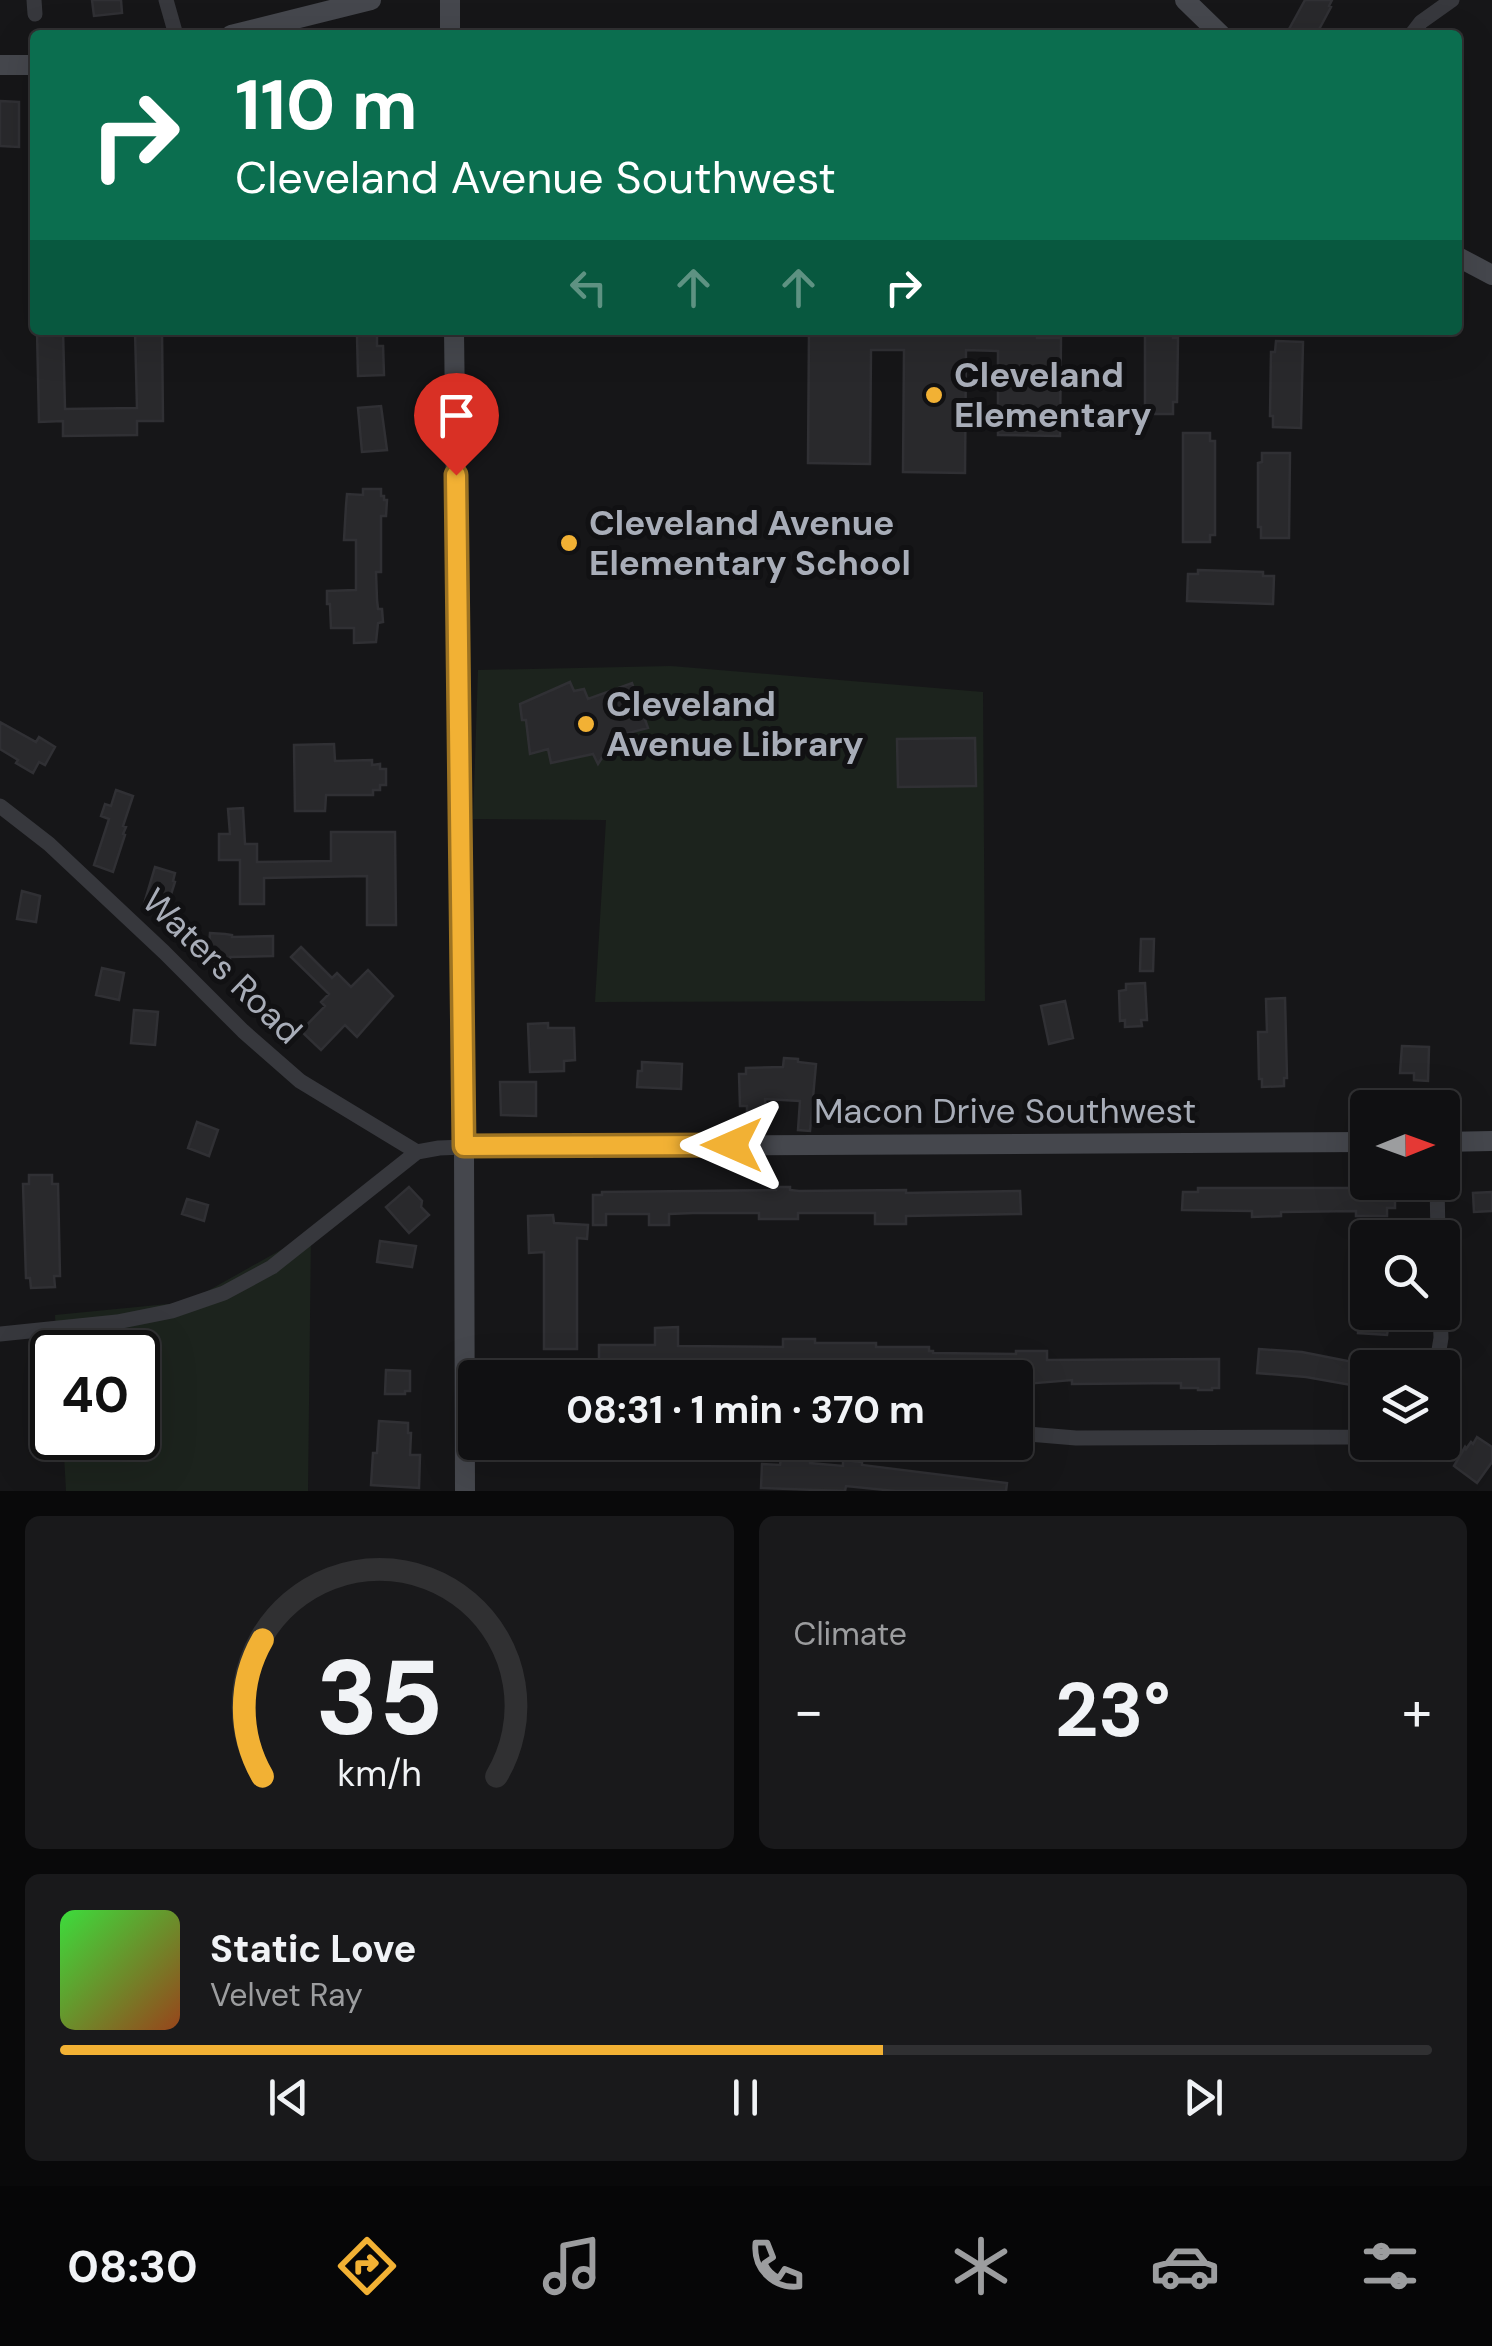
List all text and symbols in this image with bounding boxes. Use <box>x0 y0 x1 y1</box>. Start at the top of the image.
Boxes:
text: 110 m <box>235 60 418 151</box>
icon: right <box>70 70 200 200</box>
text: Cleveland Avenue Southwest <box>235 148 836 207</box>
icon: left <box>561 260 616 315</box>
icon: ahead <box>666 260 721 315</box>
icon: ahead <box>771 260 826 315</box>
icon: right <box>876 260 931 315</box>
place label: Cleveland Elementary <box>954 352 1152 438</box>
pin <box>414 373 499 476</box>
marker: Cleveland Elementary <box>923 384 945 406</box>
icon: arrive <box>429 388 484 443</box>
place label: Cleveland Avenue Elementary School <box>589 500 911 586</box>
marker: Cleveland Avenue Elementary School <box>558 532 580 554</box>
place label: Cleveland Avenue Library <box>606 681 864 767</box>
marker: Cleveland Avenue Library <box>575 713 597 735</box>
street label: Waters Road <box>132 878 312 1054</box>
street label: Macon Drive Southwest <box>814 1088 1196 1134</box>
north arrow <box>1350 1090 1460 1200</box>
map controls <box>1350 1090 1460 1460</box>
position arrow <box>680 1093 784 1197</box>
button: search <box>1350 1220 1460 1330</box>
speed limit sign: 40 <box>30 1330 160 1460</box>
button: layers <box>1350 1350 1460 1460</box>
text: 08:31 · 1 min · 370 m <box>566 1385 925 1435</box>
text: Climate <box>794 1613 907 1655</box>
text: 35 <box>316 1631 443 1766</box>
text: 23° <box>1055 1662 1171 1759</box>
text: − <box>794 1675 824 1747</box>
text: + <box>1402 1675 1432 1747</box>
text: km/h <box>337 1751 421 1797</box>
text: Static Love <box>210 1924 416 1974</box>
text: Velvet Ray <box>210 1974 363 2016</box>
icon: previous <box>261 2070 316 2125</box>
icon: pause <box>718 2070 773 2125</box>
icon: next <box>1176 2070 1231 2125</box>
icon: directions <box>332 2231 402 2301</box>
icon: music <box>537 2231 607 2301</box>
icon: phone <box>741 2231 811 2301</box>
icon: climate <box>946 2231 1016 2301</box>
icon: car <box>1150 2231 1220 2301</box>
icon: filters <box>1355 2231 1425 2301</box>
text: 08:30 <box>67 2237 198 2296</box>

